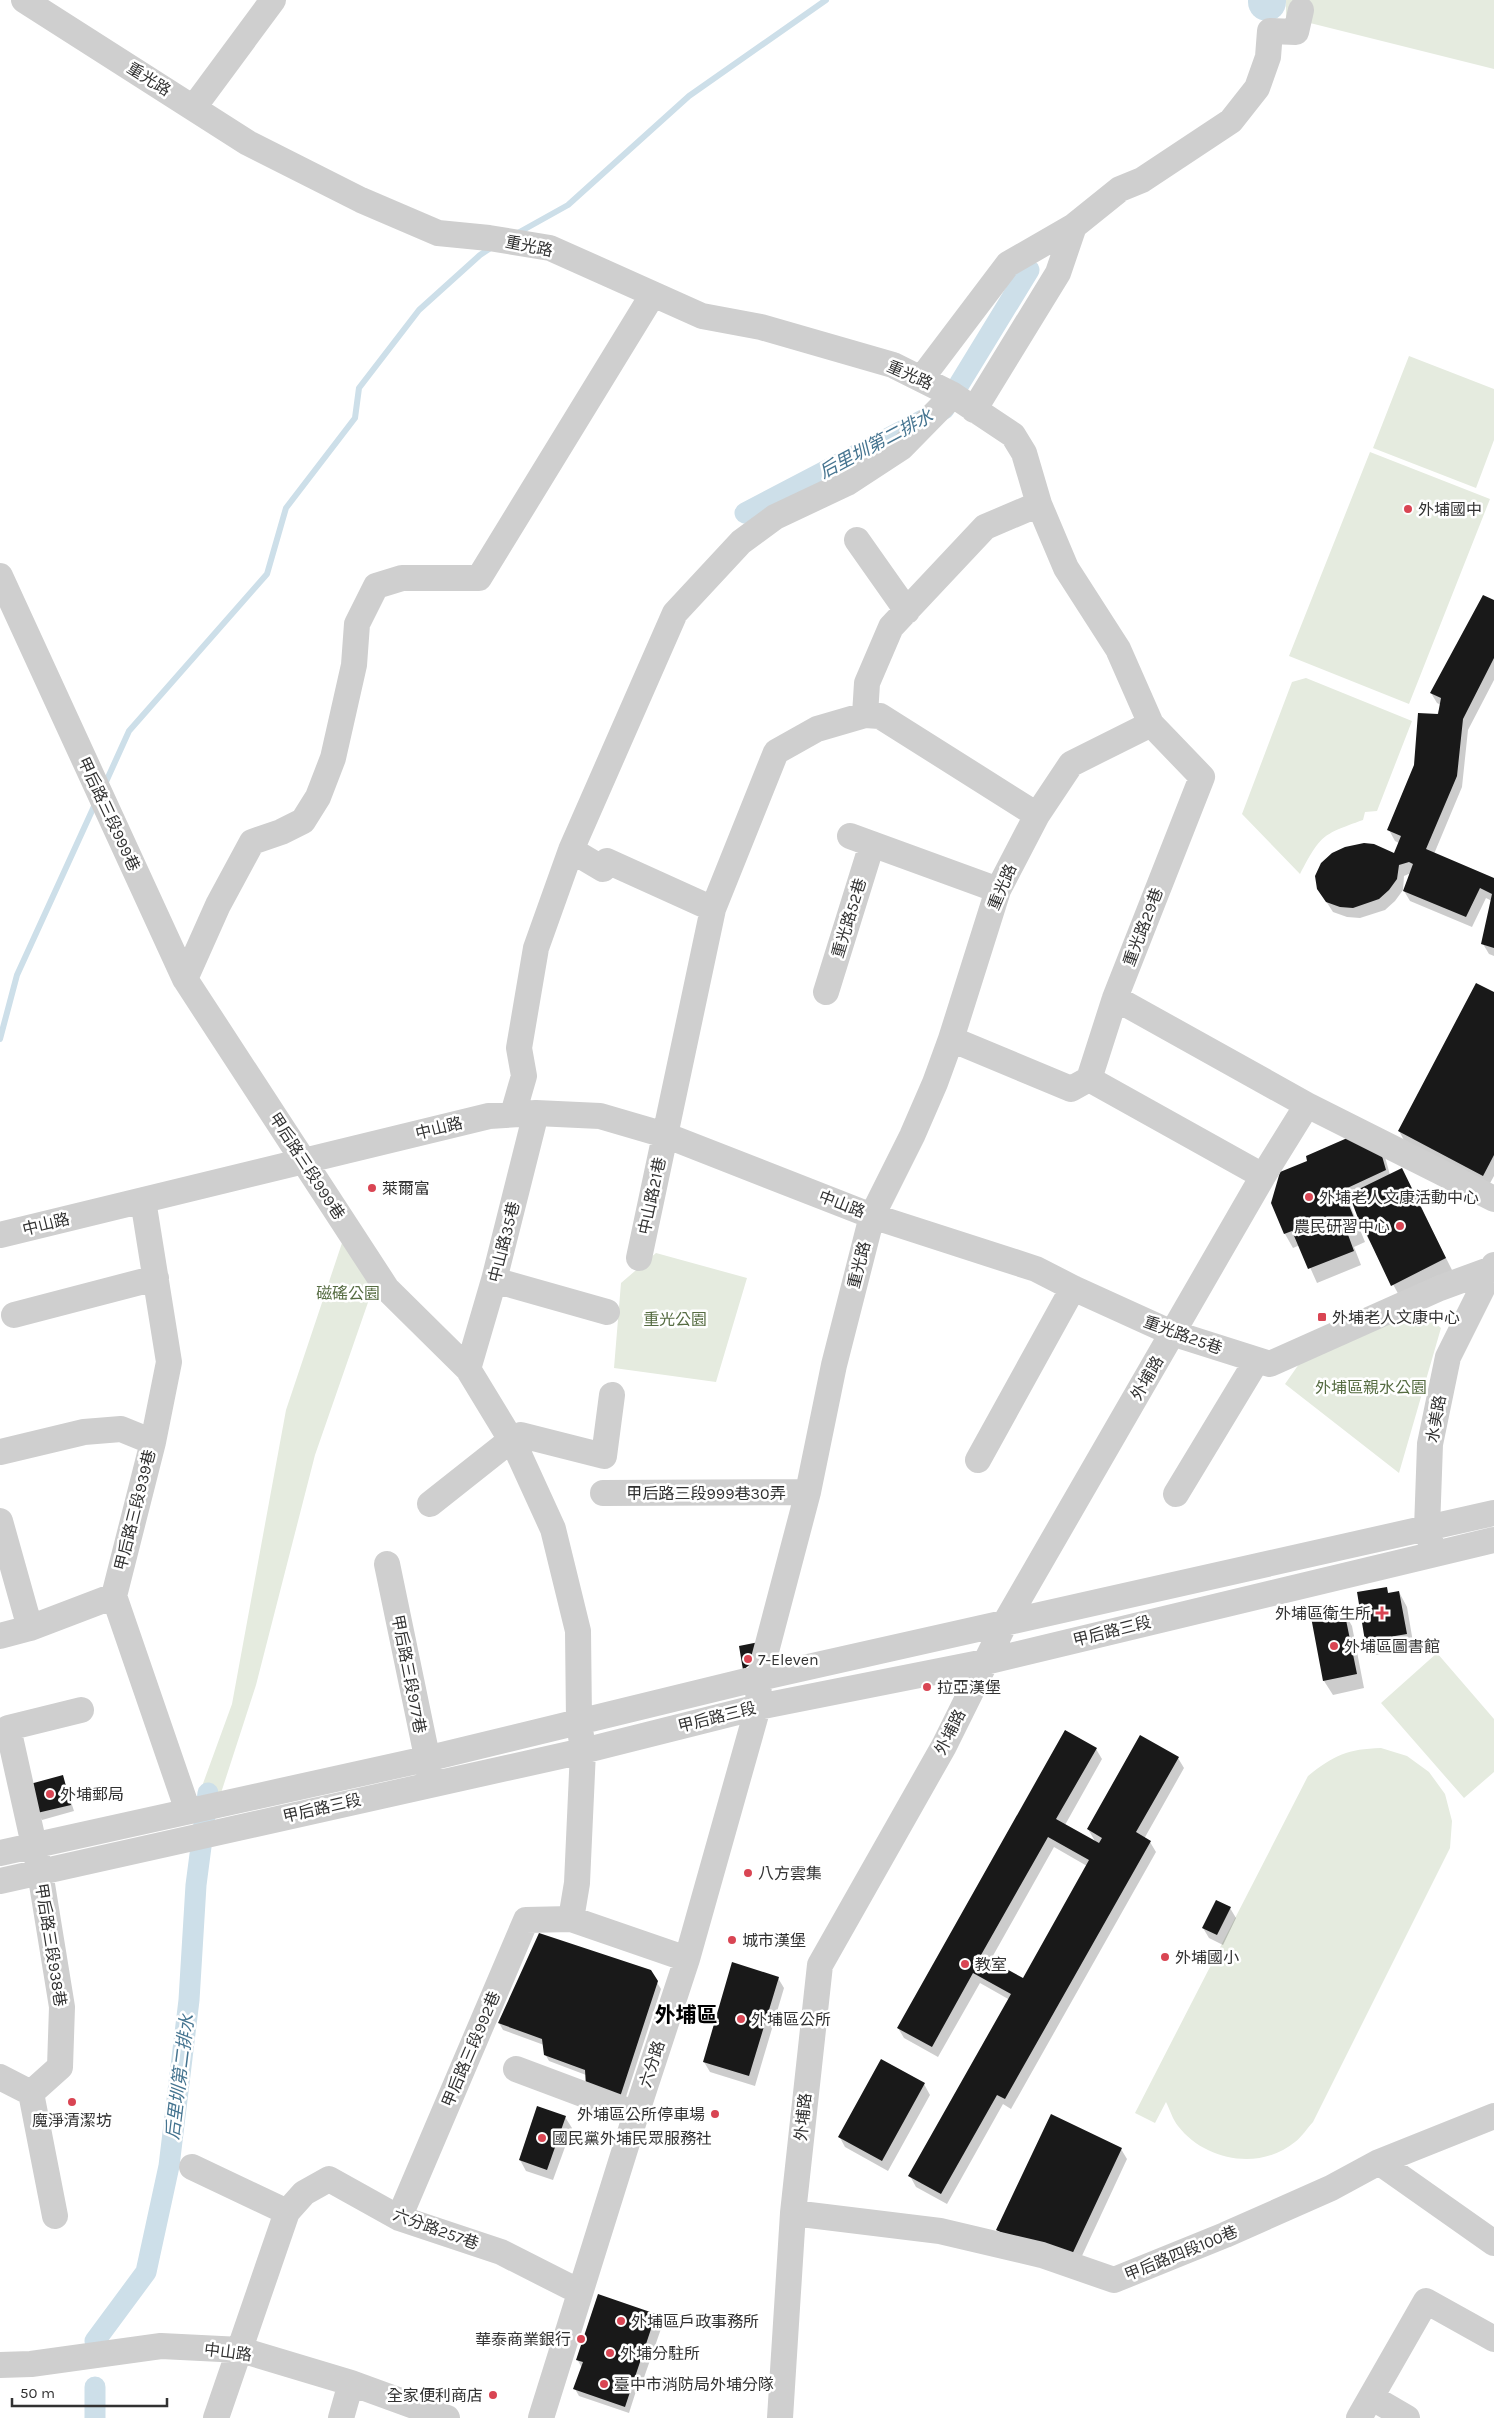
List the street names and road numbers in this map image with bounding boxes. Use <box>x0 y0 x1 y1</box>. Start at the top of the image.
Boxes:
street label: 重光路 <box>124 58 174 100</box>
street label: 重光路 <box>504 232 554 260</box>
street label: 重光路 <box>884 357 936 393</box>
street label: 甲后路三段999巷 <box>74 754 144 874</box>
street label: 重光路 <box>984 861 1020 913</box>
street label: 重光路52巷 <box>828 876 870 960</box>
street label: 重光路29巷 <box>1119 885 1167 969</box>
street label: 甲后路三段999巷 <box>265 1109 349 1223</box>
street label: 中山路 <box>413 1113 465 1143</box>
street label: 中山路21巷 <box>635 1156 669 1236</box>
street label: 中山路 <box>816 1187 868 1221</box>
street label: 中山路35巷 <box>485 1200 523 1284</box>
street label: 中山路 <box>20 1209 72 1239</box>
street label: 重光路 <box>844 1239 874 1291</box>
street label: 重光路25巷 <box>1141 1312 1225 1358</box>
street label: 外埔路 <box>1127 1352 1167 1404</box>
street label: 水美路 <box>1422 1394 1450 1444</box>
street label: 甲后路三段939巷 <box>111 1448 159 1572</box>
street label: 甲后路三段999巷30弄 <box>627 1484 785 1503</box>
street label: 甲后路三段 <box>1071 1612 1153 1650</box>
street label: 甲后路三段977巷 <box>388 1613 430 1735</box>
street label: 甲后路三段 <box>676 1698 758 1736</box>
street label: 外埔路 <box>931 1706 969 1758</box>
street label: 甲后路三段 <box>281 1790 363 1826</box>
street label: 甲后路三段938巷 <box>32 1882 70 2008</box>
street label: 甲后路三段992巷 <box>438 1988 504 2110</box>
street label: 六分路 <box>636 2038 668 2090</box>
street label: 外埔路 <box>791 2092 815 2142</box>
street label: 六分路257巷 <box>391 2205 481 2253</box>
street label: 甲后路四段100巷 <box>1122 2222 1240 2284</box>
street label: 中山路 <box>203 2340 253 2364</box>

